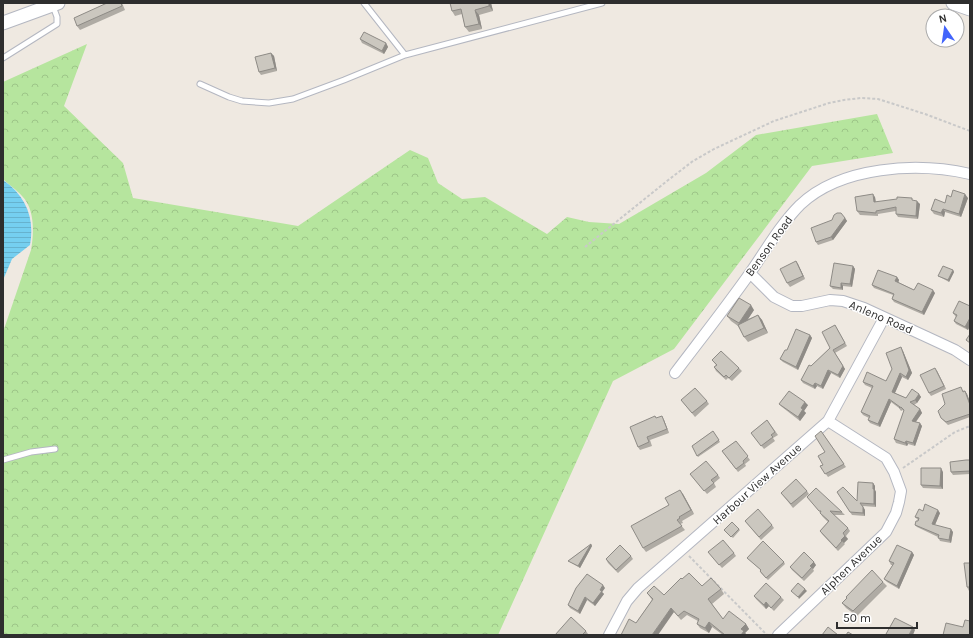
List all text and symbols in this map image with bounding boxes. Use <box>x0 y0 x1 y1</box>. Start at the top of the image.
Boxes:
north arrow <box>925 8 965 48</box>
text: N <box>938 12 948 26</box>
street label: Benson Road <box>742 213 796 279</box>
street label: Anleno Road <box>847 297 915 337</box>
street label: Harbour View Avenue <box>710 440 804 528</box>
street label: Alphen Avenue <box>817 532 885 598</box>
scale bar <box>837 604 917 630</box>
text: 50 m <box>843 611 871 625</box>

